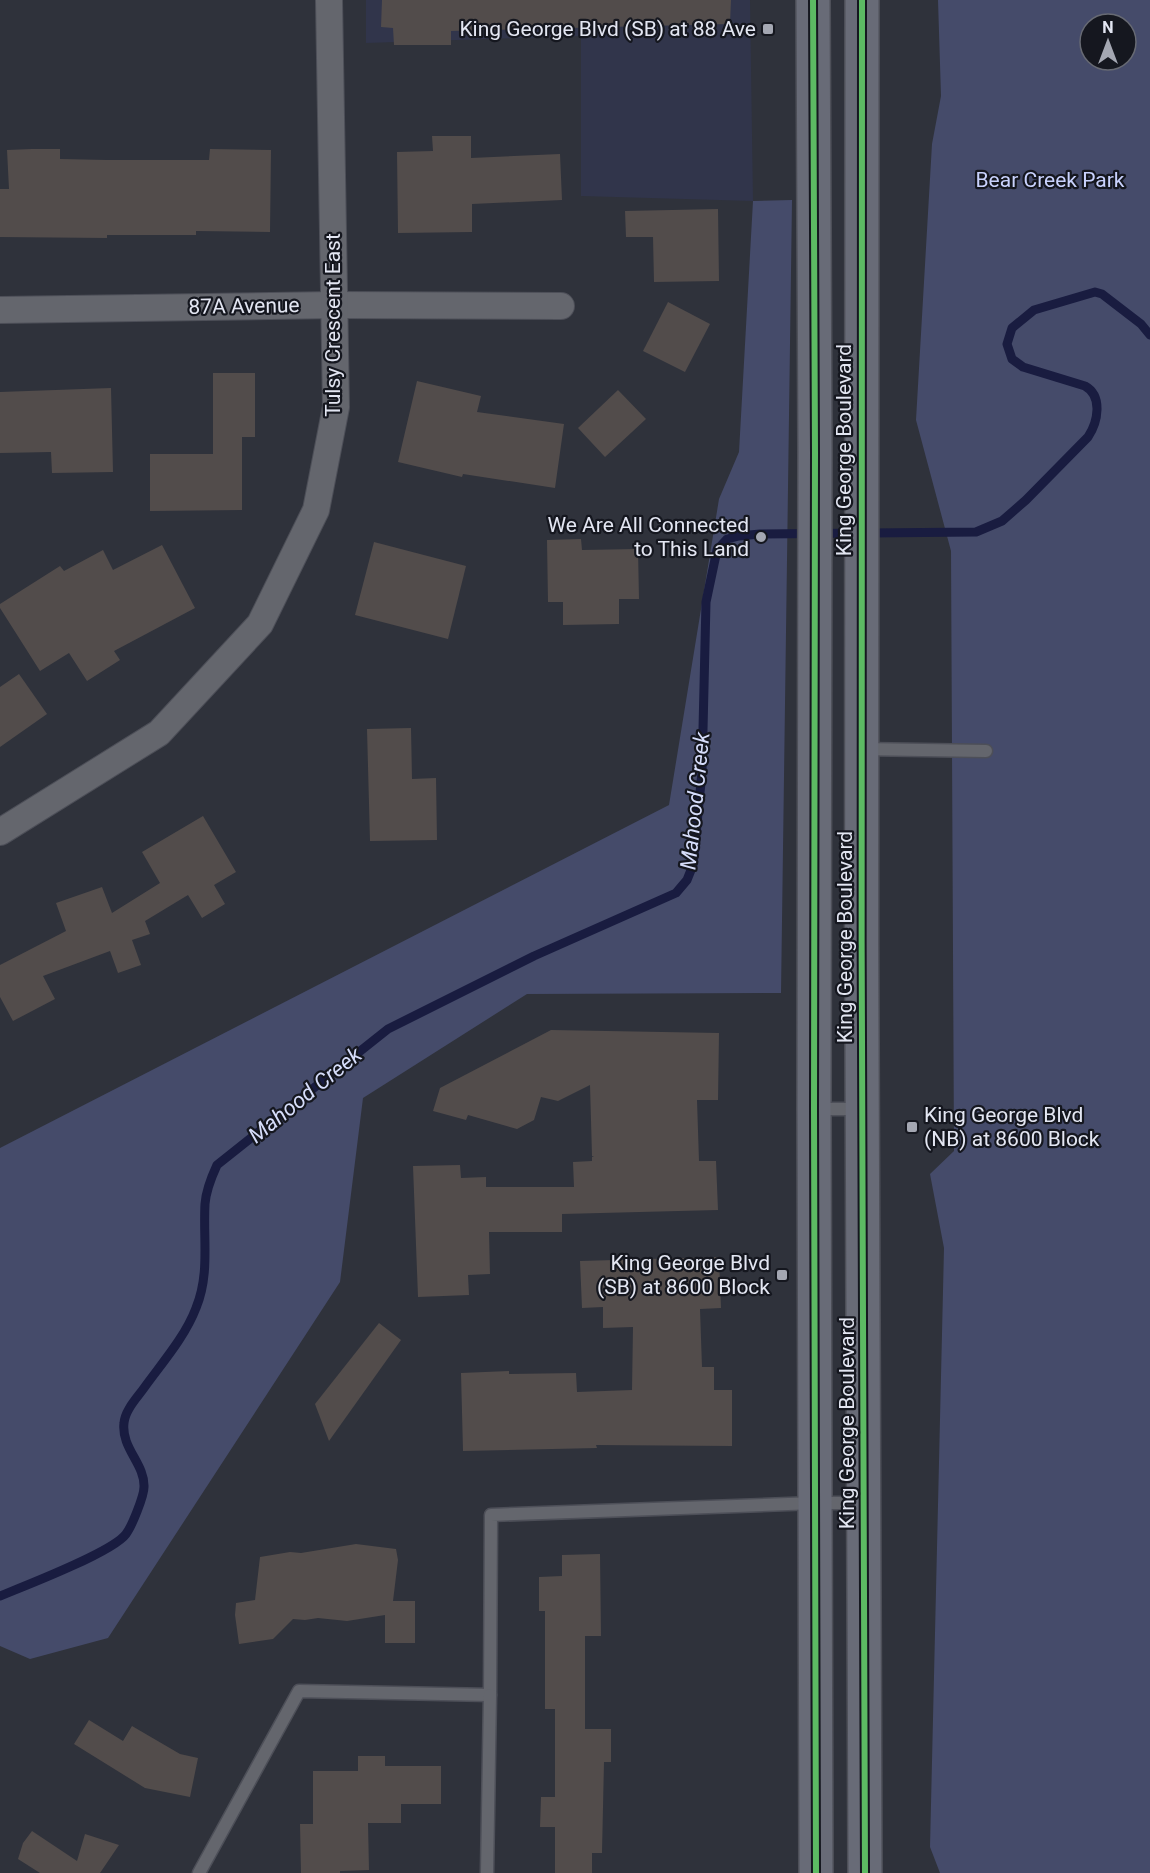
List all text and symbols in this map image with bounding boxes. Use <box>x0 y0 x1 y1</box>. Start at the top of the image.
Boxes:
north arrow <box>1078 12 1138 72</box>
place label: King George Blvd (SB) at 88 Ave <box>459 17 756 41</box>
text: N <box>1102 18 1114 37</box>
marker: King George Blvd (SB) at 88 Ave <box>761 22 775 36</box>
park label: Bear Creek Park <box>976 168 1125 192</box>
street label: Tulsy Crescent East <box>321 233 345 417</box>
street label: 87A Avenue <box>188 293 300 319</box>
street label: King George Boulevard <box>832 344 856 556</box>
place label: We Are All Connected to This Land <box>547 513 749 561</box>
marker: We Are All Connected to This Land <box>754 530 768 544</box>
water label: Mahood Creek <box>675 730 715 871</box>
street label: King George Boulevard <box>833 831 857 1043</box>
water label: Mahood Creek <box>243 1041 367 1148</box>
place label: King George Blvd (NB) at 8600 Block <box>924 1103 1100 1151</box>
marker: King George Blvd (NB) at 8600 Block <box>905 1120 919 1134</box>
place label: King George Blvd (SB) at 8600 Block <box>597 1251 770 1299</box>
marker: King George Blvd (SB) at 8600 Block <box>775 1268 789 1282</box>
street label: King George Boulevard <box>835 1317 859 1529</box>

